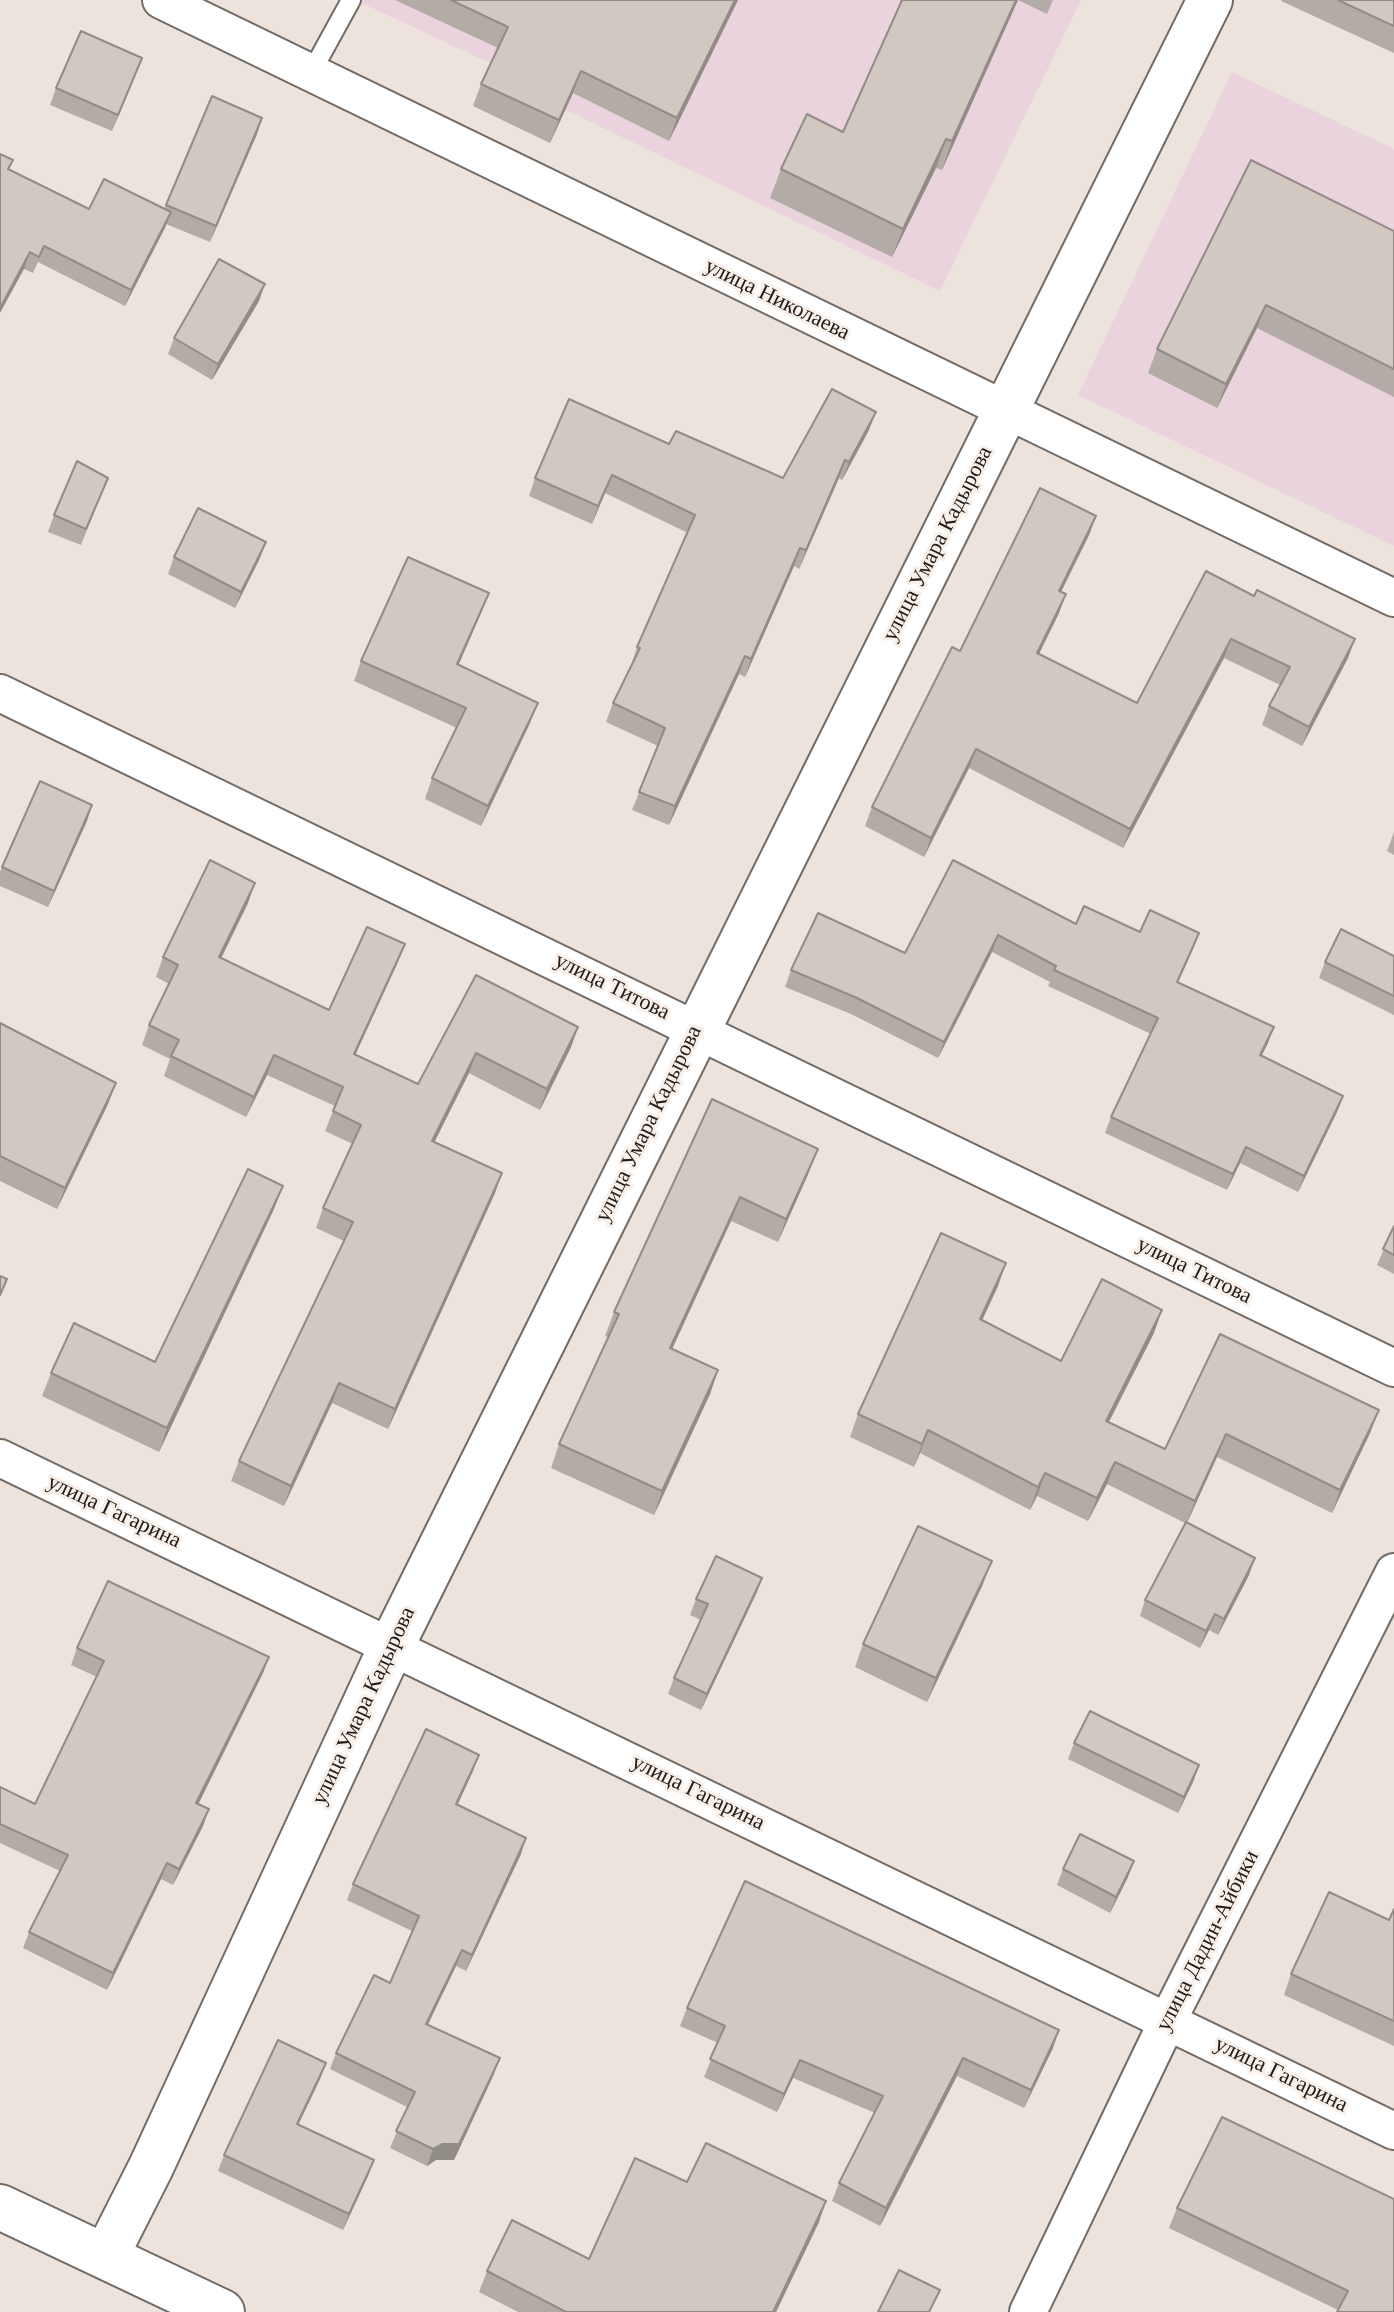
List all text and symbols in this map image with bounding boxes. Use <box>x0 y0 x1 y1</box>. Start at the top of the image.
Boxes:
street label: улица Николаева <box>700 253 854 347</box>
street label: улица Умара Кадырова <box>877 442 999 646</box>
street label: улица Титова <box>550 948 674 1026</box>
street label: улица Умара Кадырова <box>590 1021 708 1227</box>
street label: улица Титова <box>1132 1232 1256 1310</box>
street label: улица Гагарина <box>43 1469 185 1555</box>
street label: улица Умара Кадырова <box>307 1603 421 1809</box>
street label: улица Гагарина <box>627 1749 769 1837</box>
street label: улица Дадин-Айбики <box>1151 1846 1265 2036</box>
street label: улица Гагарина <box>1210 2031 1352 2119</box>

